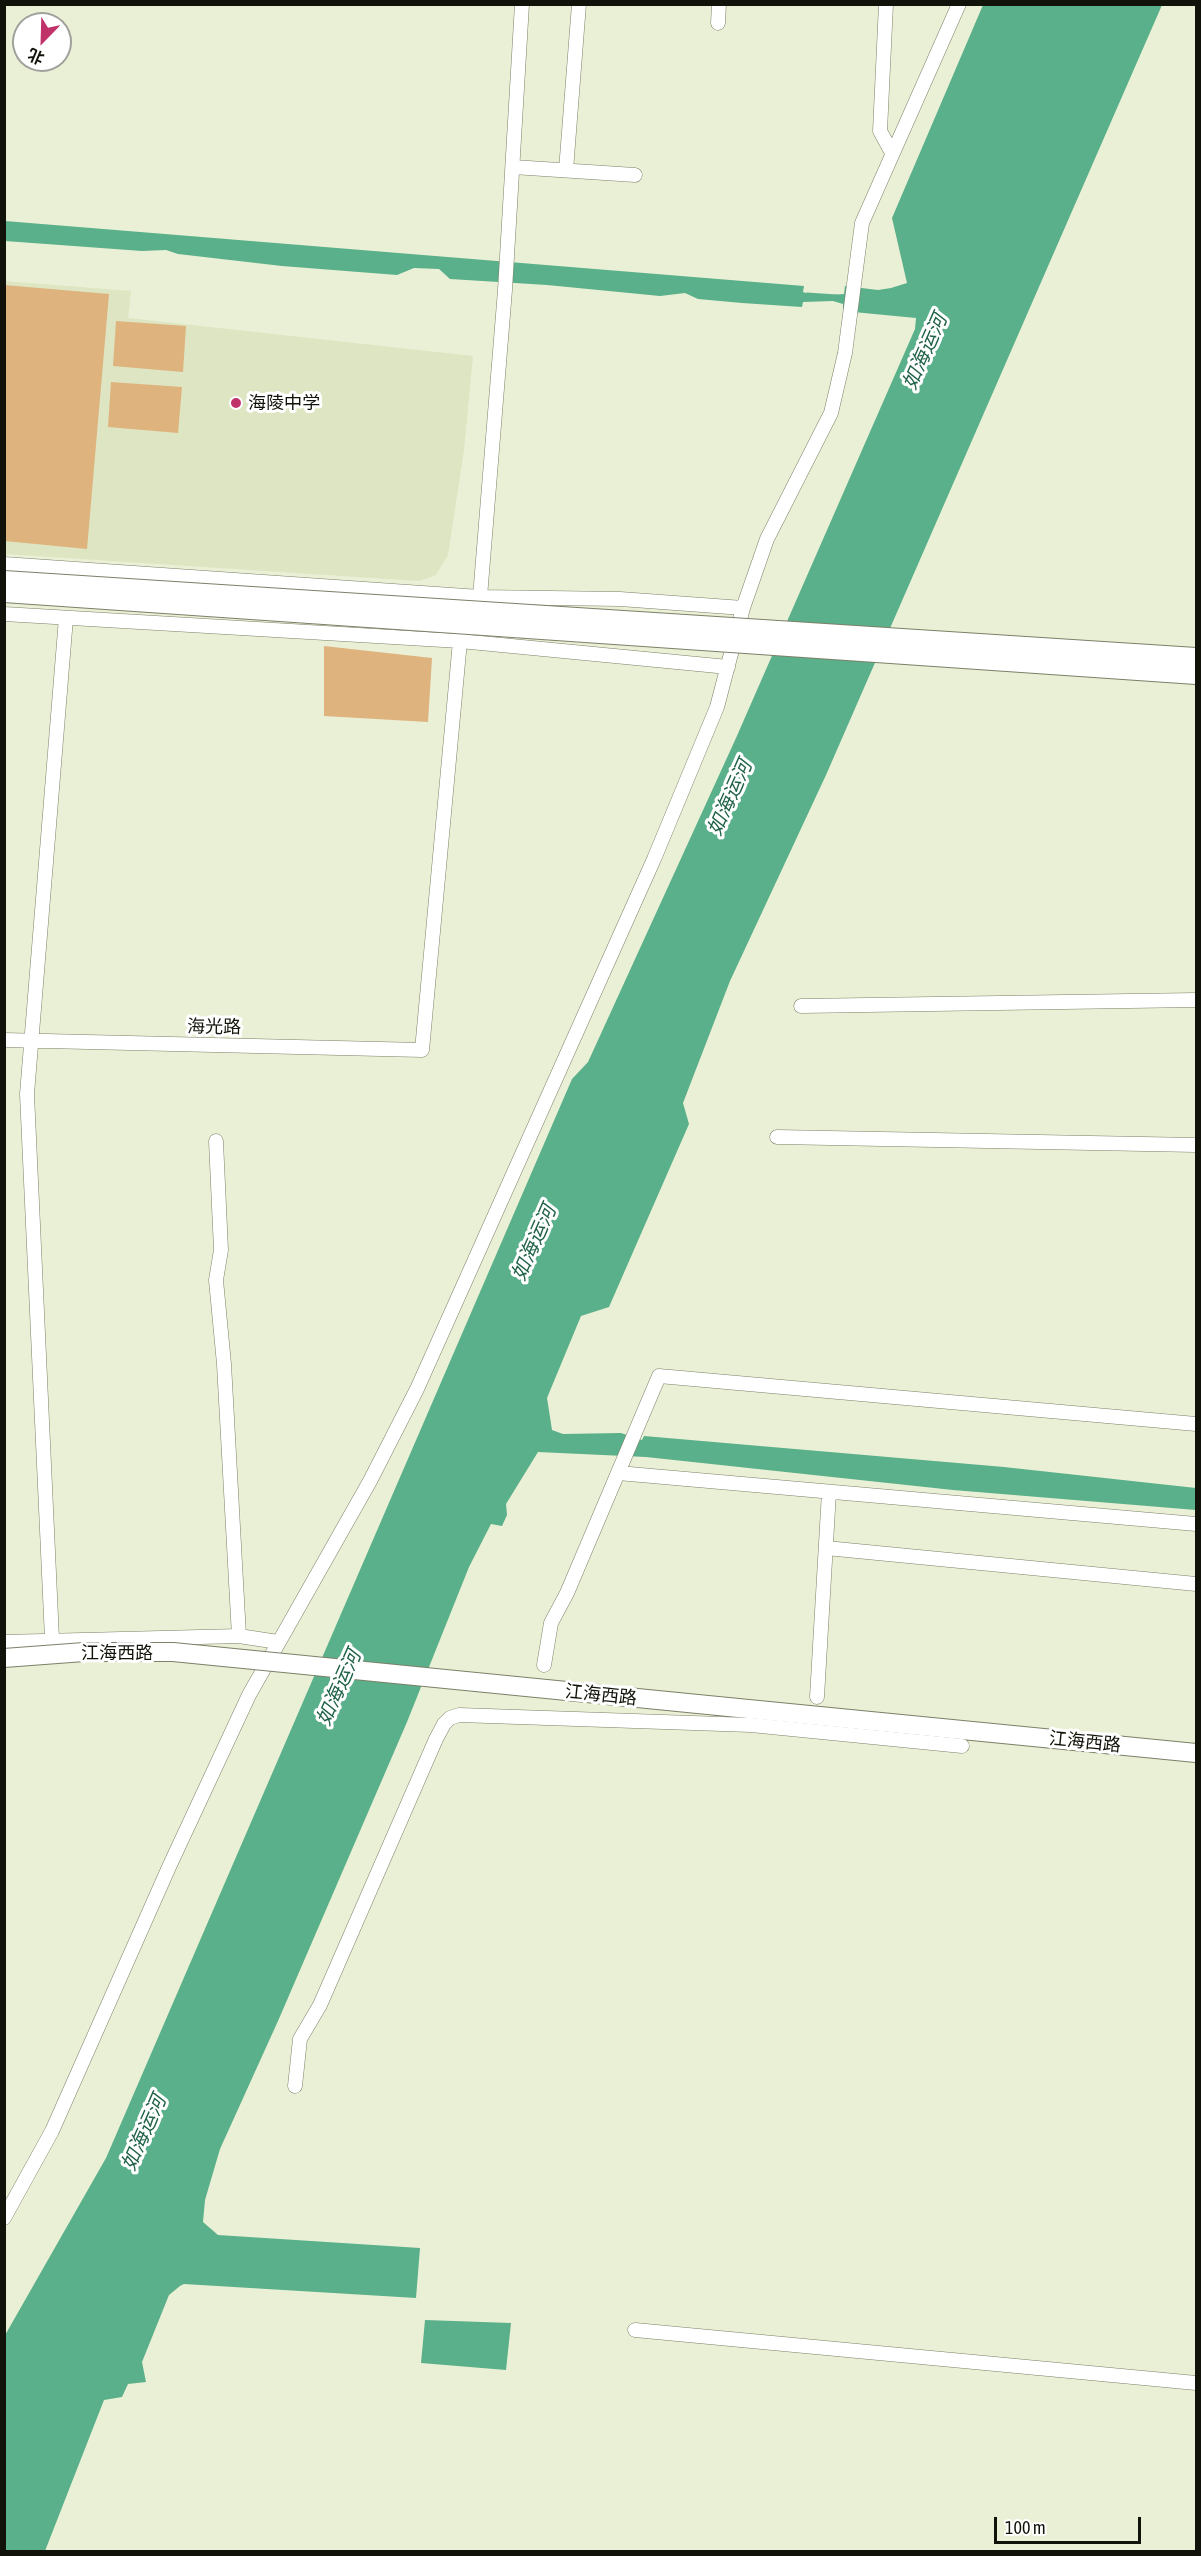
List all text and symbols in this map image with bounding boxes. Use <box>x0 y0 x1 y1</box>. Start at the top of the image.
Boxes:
north arrow <box>12 12 72 72</box>
text: 北 <box>25 45 47 68</box>
water label: 如海运河 <box>898 311 952 393</box>
place label: 海陵中学 <box>248 392 320 414</box>
marker: 海陵中学 <box>229 396 243 410</box>
water label: 如海运河 <box>703 757 757 839</box>
street label: 海光路 <box>187 1016 241 1038</box>
water label: 如海运河 <box>507 1202 561 1284</box>
street label: 江海西路 <box>81 1642 153 1664</box>
water label: 如海运河 <box>312 1647 366 1729</box>
street label: 江海西路 <box>564 1680 638 1710</box>
street label: 江海西路 <box>1048 1727 1122 1757</box>
water label: 如海运河 <box>117 2092 171 2174</box>
scale bar <box>997 2505 1144 2543</box>
text: 100 m <box>1005 2517 1046 2538</box>

